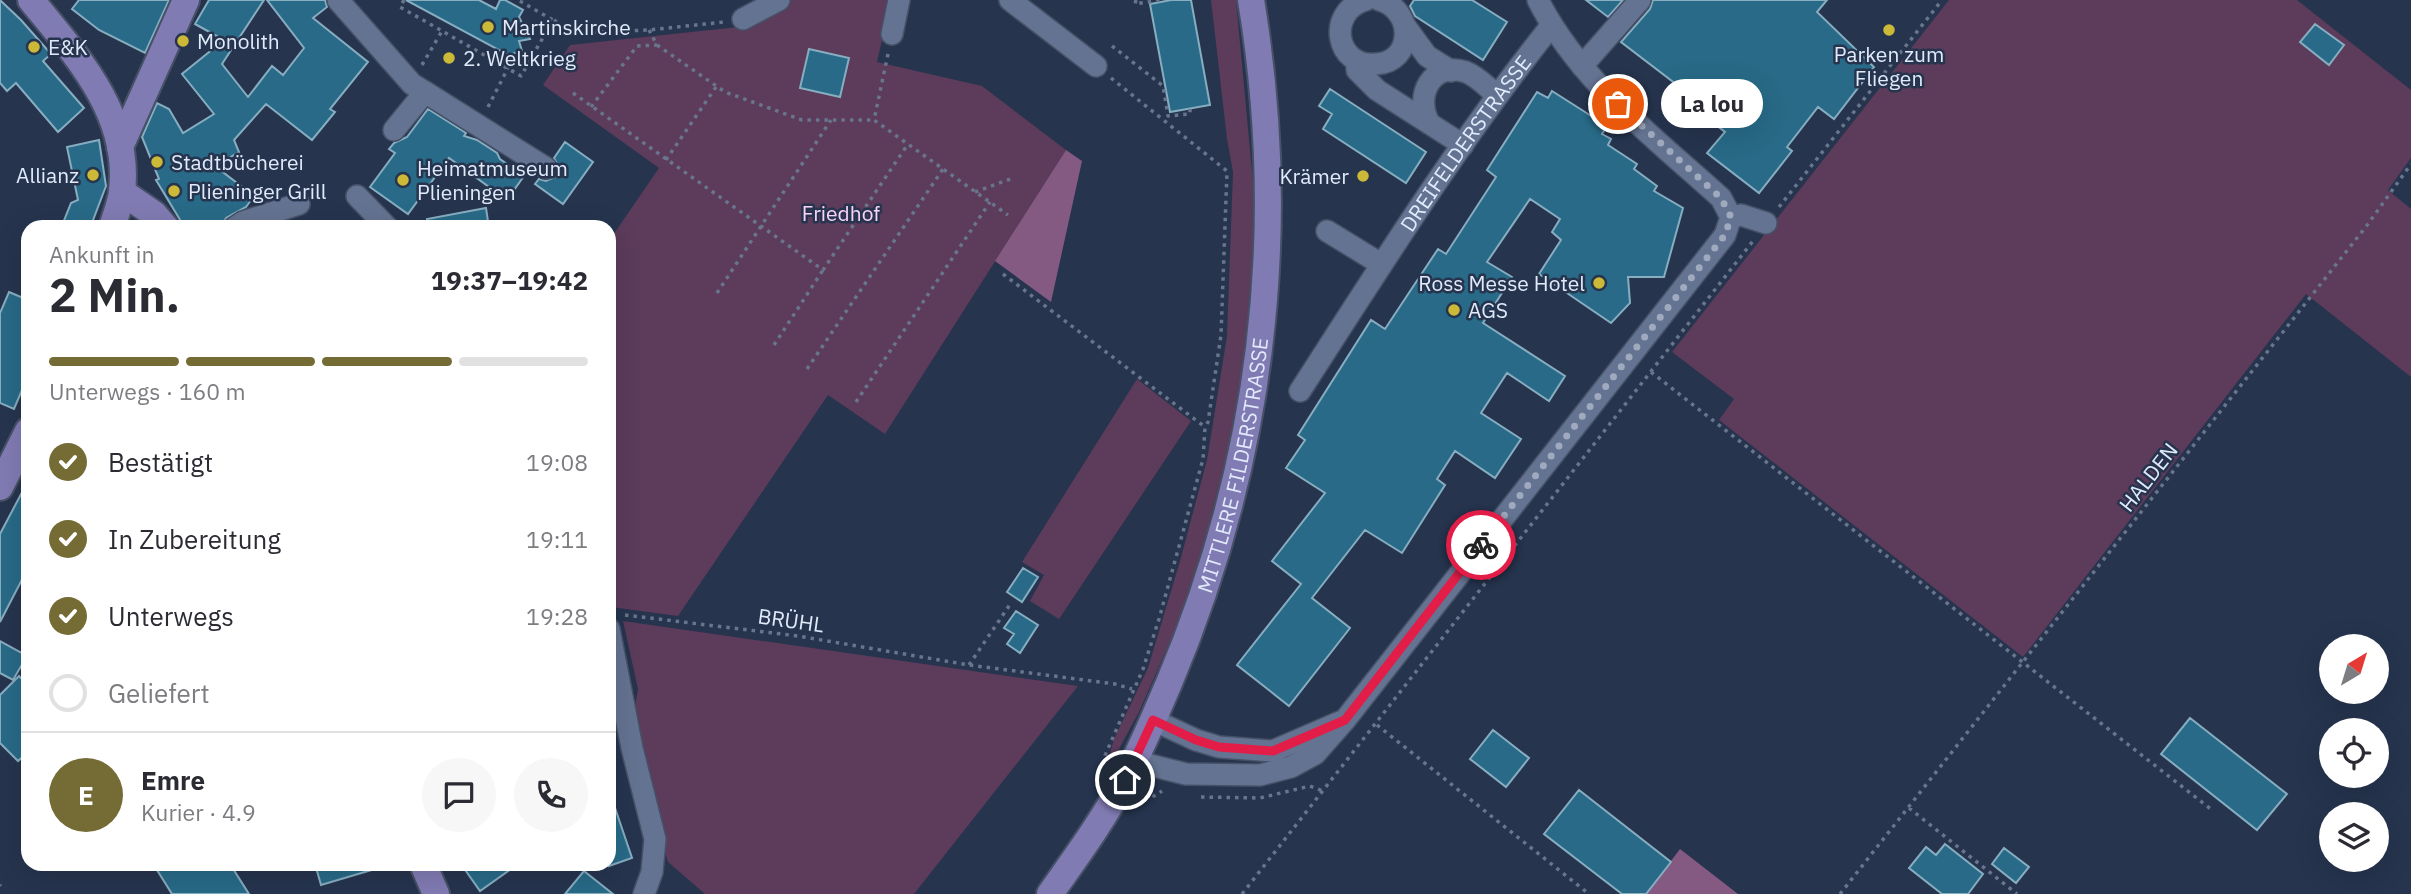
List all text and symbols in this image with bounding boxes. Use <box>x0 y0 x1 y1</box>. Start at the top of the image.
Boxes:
place label: Martinskirche <box>502 13 631 41</box>
marker: Martinskirche <box>480 19 496 35</box>
marker: Parken zum Fliegen <box>1881 22 1897 38</box>
place label: Monolith <box>197 27 280 55</box>
place label: E&K <box>48 33 88 61</box>
marker: Monolith <box>175 33 191 49</box>
marker: E&K <box>26 39 42 55</box>
place label: Parken zum Fliegen <box>1834 40 1944 92</box>
place label: 2. Weltkrieg <box>463 44 576 72</box>
street label: DREIFELDERSTRASSE <box>1393 49 1537 237</box>
marker: 2. Weltkrieg <box>441 50 457 66</box>
pin <box>1588 74 1648 134</box>
callout: La lou <box>1660 80 1762 128</box>
icon: bag <box>1599 85 1637 123</box>
text: La lou <box>1680 88 1744 118</box>
place label: Stadtbücherei <box>171 148 304 176</box>
marker: Stadtbücherei <box>149 154 165 170</box>
place label: Heimatmuseum Plieningen <box>417 154 568 206</box>
place label: Allianz <box>16 161 79 189</box>
place label: Krämer <box>1279 162 1349 190</box>
marker: Allianz <box>85 167 101 183</box>
marker: Krämer <box>1355 168 1371 184</box>
marker: Heimatmuseum Plieningen <box>395 172 411 188</box>
place label: Plieninger Grill <box>188 177 327 205</box>
marker: Plieninger Grill <box>166 183 182 199</box>
park label: Friedhof <box>802 199 880 227</box>
text: Ankunft in <box>49 239 155 269</box>
text: 19:37–19:42 <box>431 263 588 297</box>
text: 2 Min. <box>49 265 180 325</box>
place label: Ross Messe Hotel <box>1418 269 1585 297</box>
marker: Ross Messe Hotel <box>1591 275 1607 291</box>
place label: AGS <box>1468 296 1508 324</box>
marker: AGS <box>1446 302 1462 318</box>
street label: MITTLERE FILDERSTRASSE <box>1190 336 1274 596</box>
text: Unterwegs · 160 m <box>49 376 246 406</box>
street label: HALDEN <box>2112 437 2184 517</box>
icon: check <box>49 443 87 481</box>
text: Bestätigt <box>108 445 213 479</box>
text: 19:08 <box>526 447 588 477</box>
courier <box>1446 510 1516 580</box>
icon: check <box>49 520 87 558</box>
text: In Zubereitung <box>108 522 281 556</box>
text: 19:11 <box>526 524 588 554</box>
icon: bike <box>1462 526 1500 564</box>
icon: check <box>49 597 87 635</box>
text: Unterwegs <box>108 599 234 633</box>
text: 19:28 <box>526 601 588 631</box>
street label: BRÜHL <box>756 602 826 638</box>
north arrow <box>2319 634 2389 704</box>
map controls <box>2319 634 2389 872</box>
text: Geliefert <box>108 676 210 710</box>
button: locate <box>2319 718 2389 788</box>
pin <box>1095 750 1155 810</box>
button: chat <box>422 758 496 832</box>
button: phone <box>514 758 588 832</box>
icon: home <box>1106 761 1144 799</box>
text: Emre <box>141 763 205 797</box>
text: E <box>78 778 94 812</box>
text: Kurier · 4.9 <box>141 797 256 827</box>
button: layers <box>2319 802 2389 872</box>

